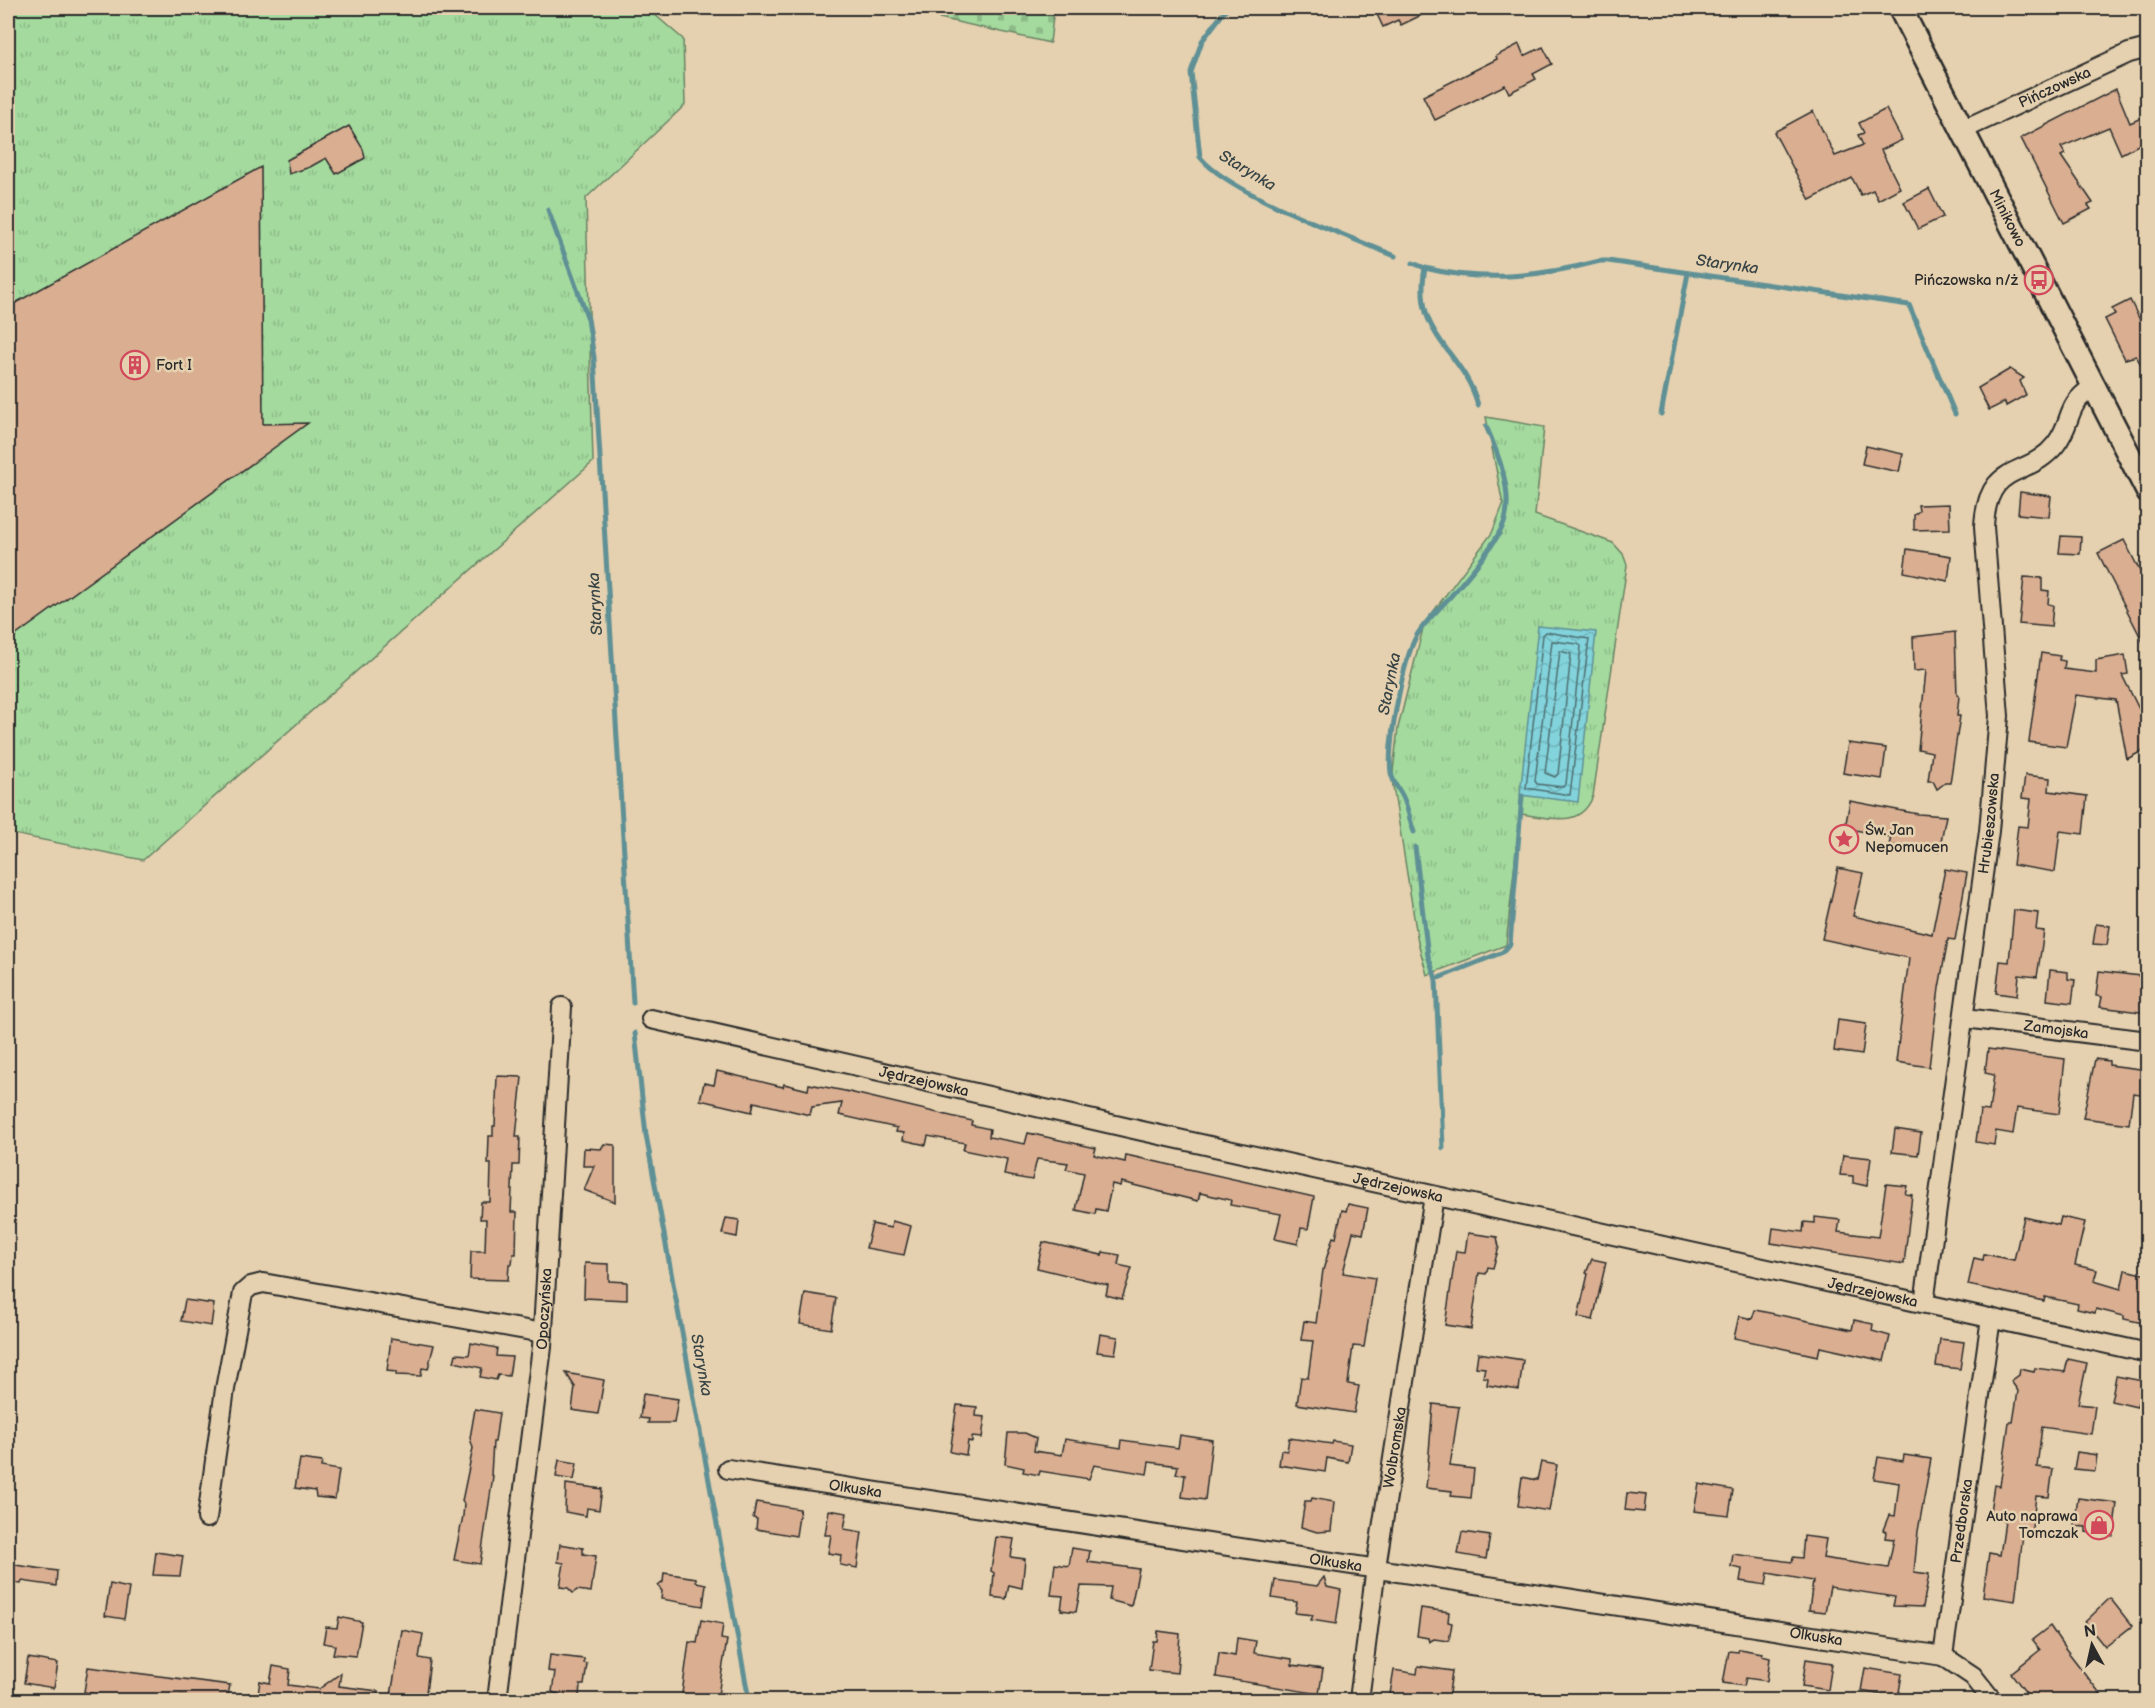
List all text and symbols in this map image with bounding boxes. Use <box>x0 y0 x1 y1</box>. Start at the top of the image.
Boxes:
street label: Pińczowska <box>2015 62 2094 112</box>
water label: Starynka <box>1215 147 1279 195</box>
street label: Minikowo <box>1985 186 2030 250</box>
water label: Starynka <box>1694 251 1760 279</box>
bus stop icon: Pińczowska n/ż <box>2023 264 2055 296</box>
place label: Pińczowska n/ż <box>1914 271 2019 290</box>
building icon: Fort I <box>119 349 151 381</box>
place label: Fort I <box>156 356 192 375</box>
water label: Starynka <box>585 572 607 636</box>
water label: Starynka <box>1375 651 1405 717</box>
street label: Hrubieszowska <box>1974 772 2004 875</box>
place label: Św. Jan Nepomucen <box>1865 821 1948 857</box>
place icon: Św. Jan Nepomucen <box>1828 823 1860 855</box>
street label: Zamojska <box>2022 1016 2090 1043</box>
street label: Jędrzejowska <box>877 1062 971 1101</box>
street label: Jędrzejowska <box>1351 1168 1445 1207</box>
street label: Opoczyńska <box>532 1268 556 1350</box>
street label: Jędrzejowska <box>1826 1273 1920 1311</box>
water label: Starynka <box>686 1332 716 1398</box>
street label: Wolbromska <box>1379 1405 1410 1490</box>
street label: Olkuska <box>828 1475 883 1502</box>
street label: Przedborska <box>1947 1478 1977 1564</box>
place label: Auto naprawa Tomczak <box>1986 1507 2079 1543</box>
shop icon: Auto naprawa Tomczak <box>2083 1509 2115 1541</box>
street label: Olkuska <box>1308 1549 1364 1576</box>
north arrow <box>2062 1615 2122 1675</box>
text: N <box>2083 1621 2097 1642</box>
street label: Olkuska <box>1788 1623 1844 1650</box>

